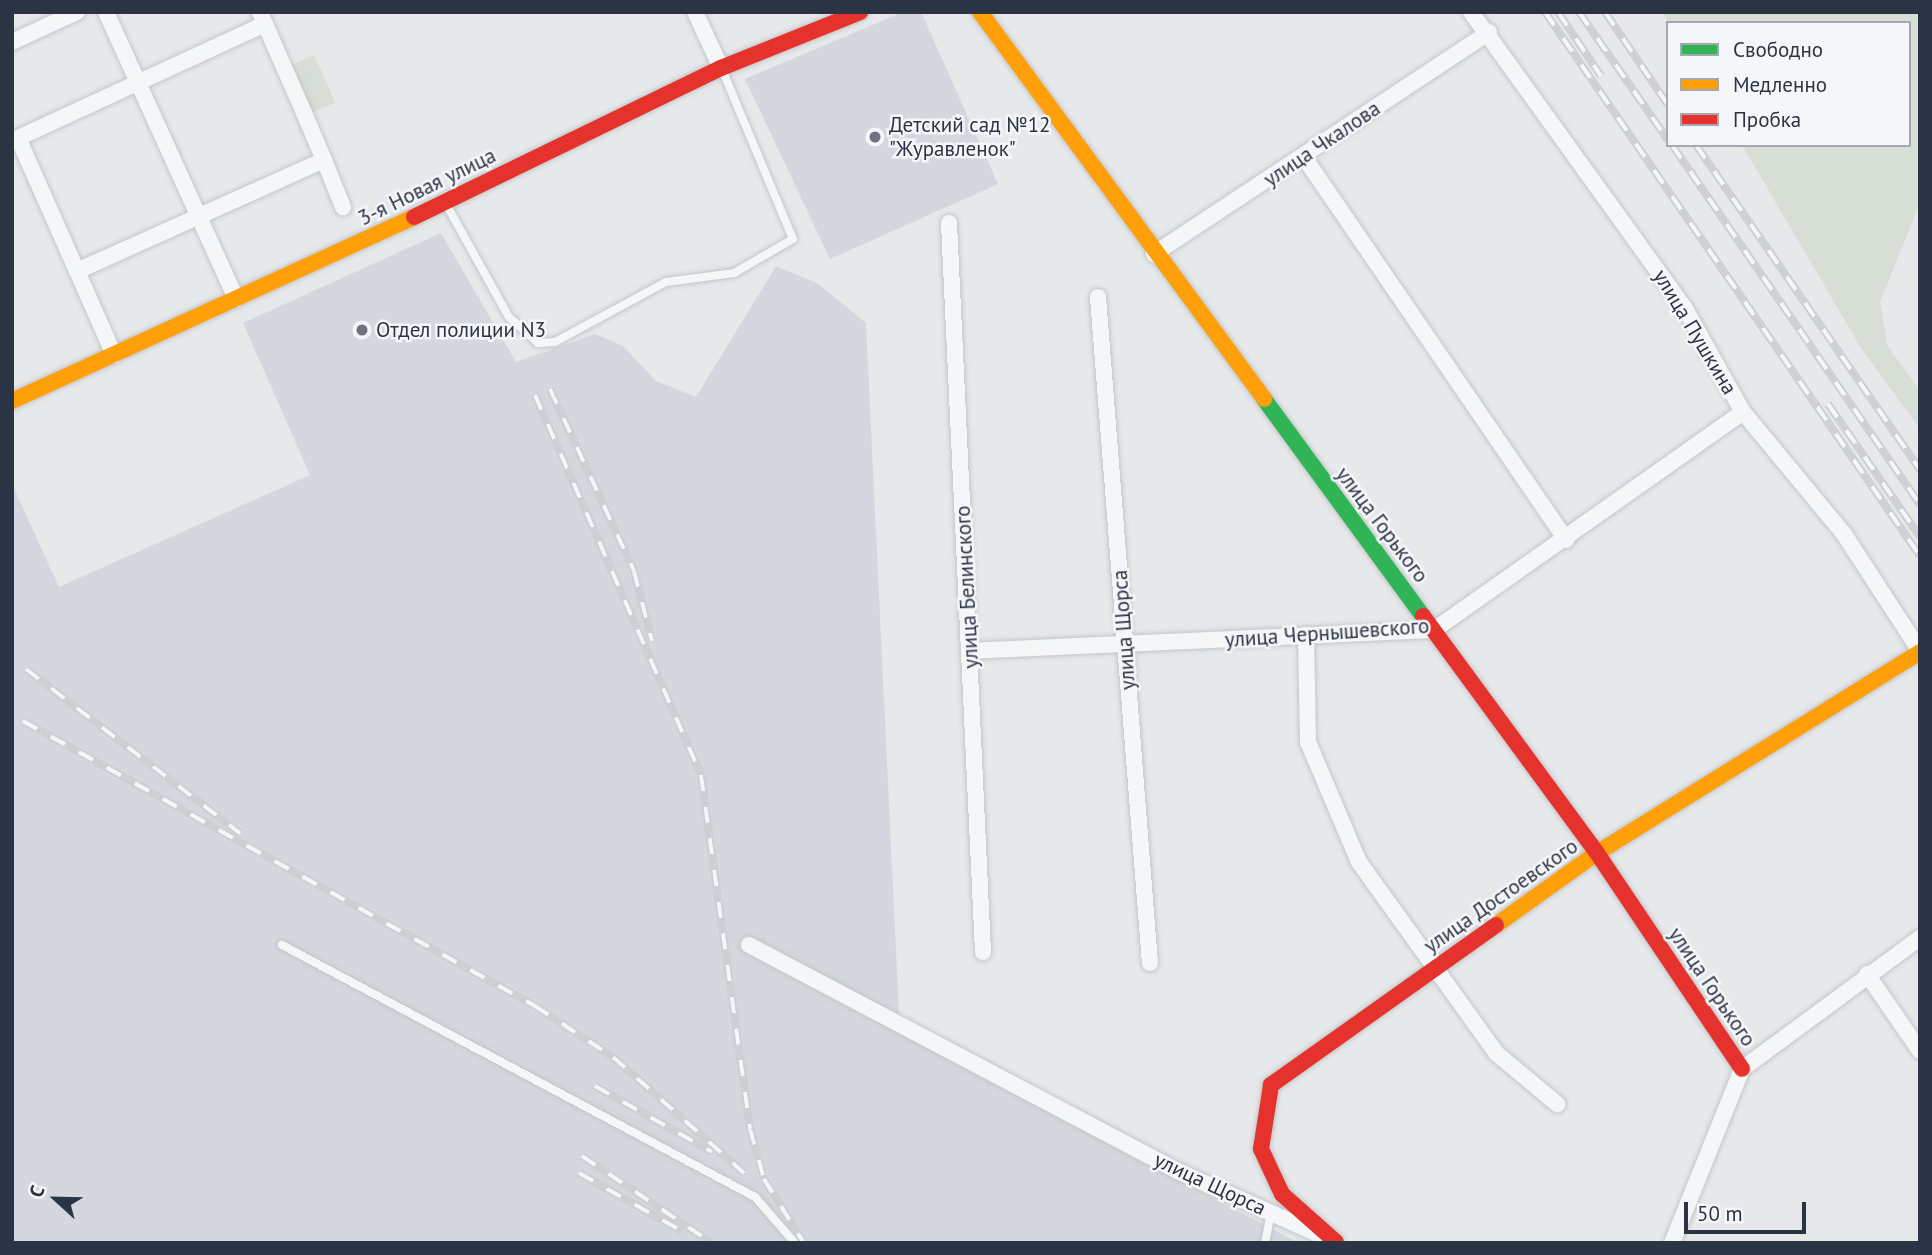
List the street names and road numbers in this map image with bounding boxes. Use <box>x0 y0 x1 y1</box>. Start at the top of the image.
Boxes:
street label: улица Чкалова <box>1259 96 1385 192</box>
street label: 3-я Новая улица <box>354 143 500 231</box>
street label: улица Пушкина <box>1648 265 1742 399</box>
street label: улица Горького <box>1330 462 1434 588</box>
street label: улица Белинского <box>950 505 984 669</box>
street label: улица Щорса <box>1107 569 1141 691</box>
street label: улица Чернышевского <box>1224 613 1430 653</box>
street label: улица Достоевского <box>1419 833 1583 959</box>
street label: улица Горького <box>1663 923 1761 1051</box>
street label: улица Щорса <box>1150 1147 1270 1221</box>

